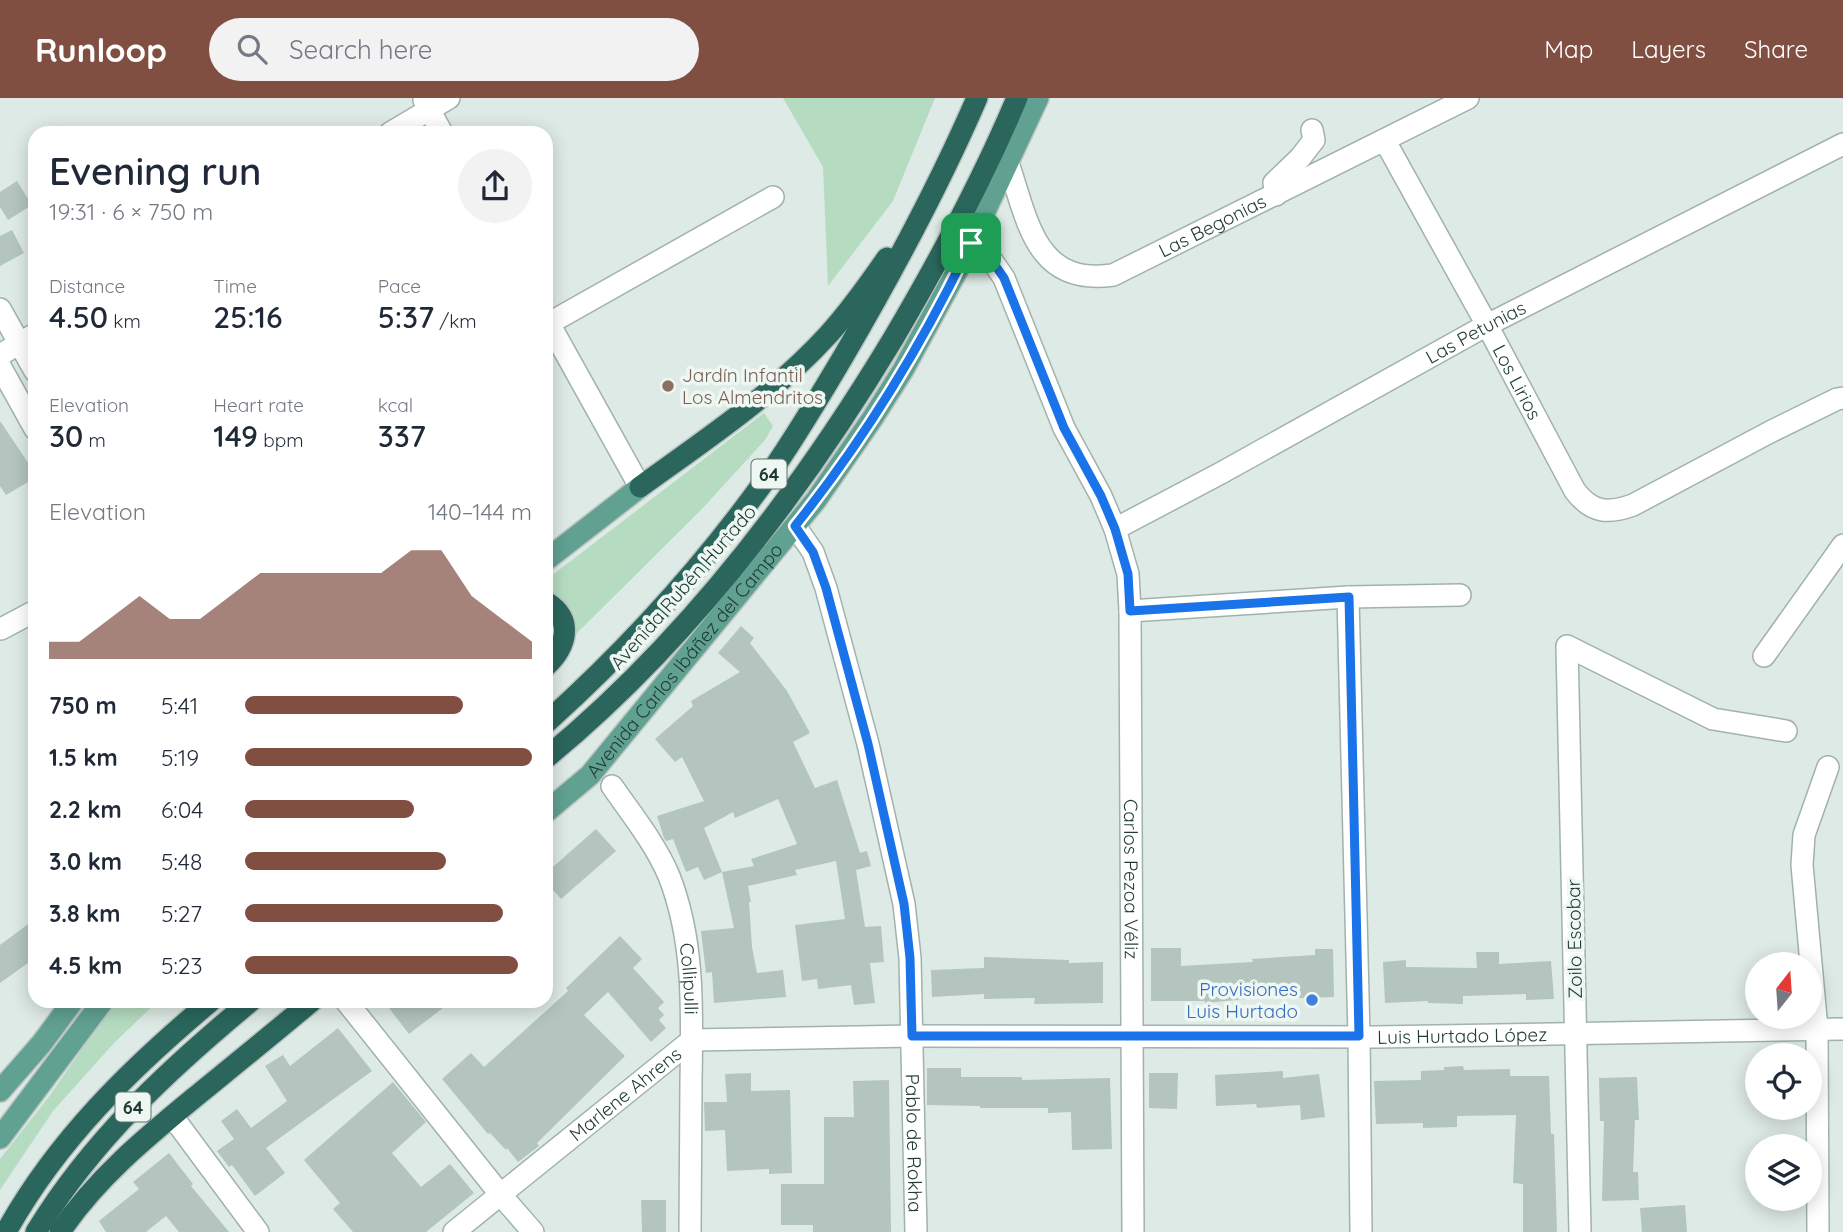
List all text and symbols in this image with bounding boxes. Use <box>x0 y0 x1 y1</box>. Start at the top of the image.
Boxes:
search box <box>209 18 699 81</box>
text: Runloop <box>35 29 167 70</box>
icon: search <box>233 30 271 68</box>
text: Search here <box>289 33 432 66</box>
text: Map <box>1544 34 1593 64</box>
text: Layers <box>1631 34 1706 64</box>
text: Share <box>1744 34 1808 64</box>
text: Evening run <box>49 147 262 195</box>
button: share <box>458 149 532 223</box>
street label: Las Begonias <box>1154 189 1270 262</box>
text: 19:31 · 6 × 750 m <box>49 197 213 226</box>
pin <box>941 213 1001 273</box>
icon: arrive <box>952 224 990 262</box>
text: Distance <box>49 274 125 298</box>
text: Time <box>213 274 257 298</box>
text: Pace <box>378 274 421 298</box>
street label: Las Petunias <box>1421 295 1530 369</box>
text: 4.50 <box>49 298 108 336</box>
text: 25:16 <box>213 298 282 336</box>
text: 5:37 <box>378 298 434 336</box>
text: km <box>108 309 141 333</box>
text: /km <box>434 309 477 333</box>
street label: Los Lirios <box>1488 340 1547 424</box>
place label: Jardín Infantil Los Almendritos <box>682 363 823 409</box>
marker: Jardín Infantil Los Almendritos <box>660 378 676 394</box>
text: Elevation <box>49 393 129 417</box>
text: Heart rate <box>213 393 304 417</box>
text: kcal <box>378 393 413 417</box>
text: 30 <box>49 417 83 455</box>
text: 149 <box>213 417 258 455</box>
text: 337 <box>378 417 426 455</box>
text: m <box>83 428 106 452</box>
text: bpm <box>258 428 304 452</box>
road number: 64 <box>752 460 786 488</box>
text: Elevation <box>49 497 146 526</box>
text: 140–144 m <box>428 497 532 526</box>
street label: Avenida Rubén Hurtado <box>605 500 761 674</box>
street label: Avenida Carlos Ibáñez del Campo <box>581 538 788 783</box>
text: 750 m <box>49 691 117 720</box>
text: 5:41 <box>161 691 198 720</box>
text: 1.5 km <box>49 743 118 772</box>
text: 5:19 <box>161 743 199 772</box>
text: 2.2 km <box>49 795 122 824</box>
text: 6:04 <box>161 795 203 824</box>
street label: Carlos Pezoa Véliz <box>1119 799 1144 960</box>
text: 3.0 km <box>49 847 122 876</box>
text: 5:48 <box>161 847 202 876</box>
street label: Zoilo Escobar <box>1561 878 1587 999</box>
text: 3.8 km <box>49 899 120 928</box>
text: 5:27 <box>161 899 202 928</box>
street label: Collipulli <box>675 941 704 1015</box>
text: 4.5 km <box>49 951 122 980</box>
text: 5:23 <box>161 951 203 980</box>
north arrow <box>1745 952 1822 1029</box>
map controls <box>1745 952 1822 1211</box>
place label: Provisiones Luis Hurtado <box>1186 977 1298 1023</box>
marker: Provisiones Luis Hurtado <box>1304 992 1320 1008</box>
street label: Luis Hurtado López <box>1377 1022 1547 1049</box>
street label: Marlene Ahrens <box>564 1041 686 1146</box>
button: locate <box>1745 1043 1822 1120</box>
street label: Pablo de Rokha <box>901 1073 928 1213</box>
road number: 64 <box>116 1092 150 1122</box>
button: layers <box>1745 1134 1822 1211</box>

